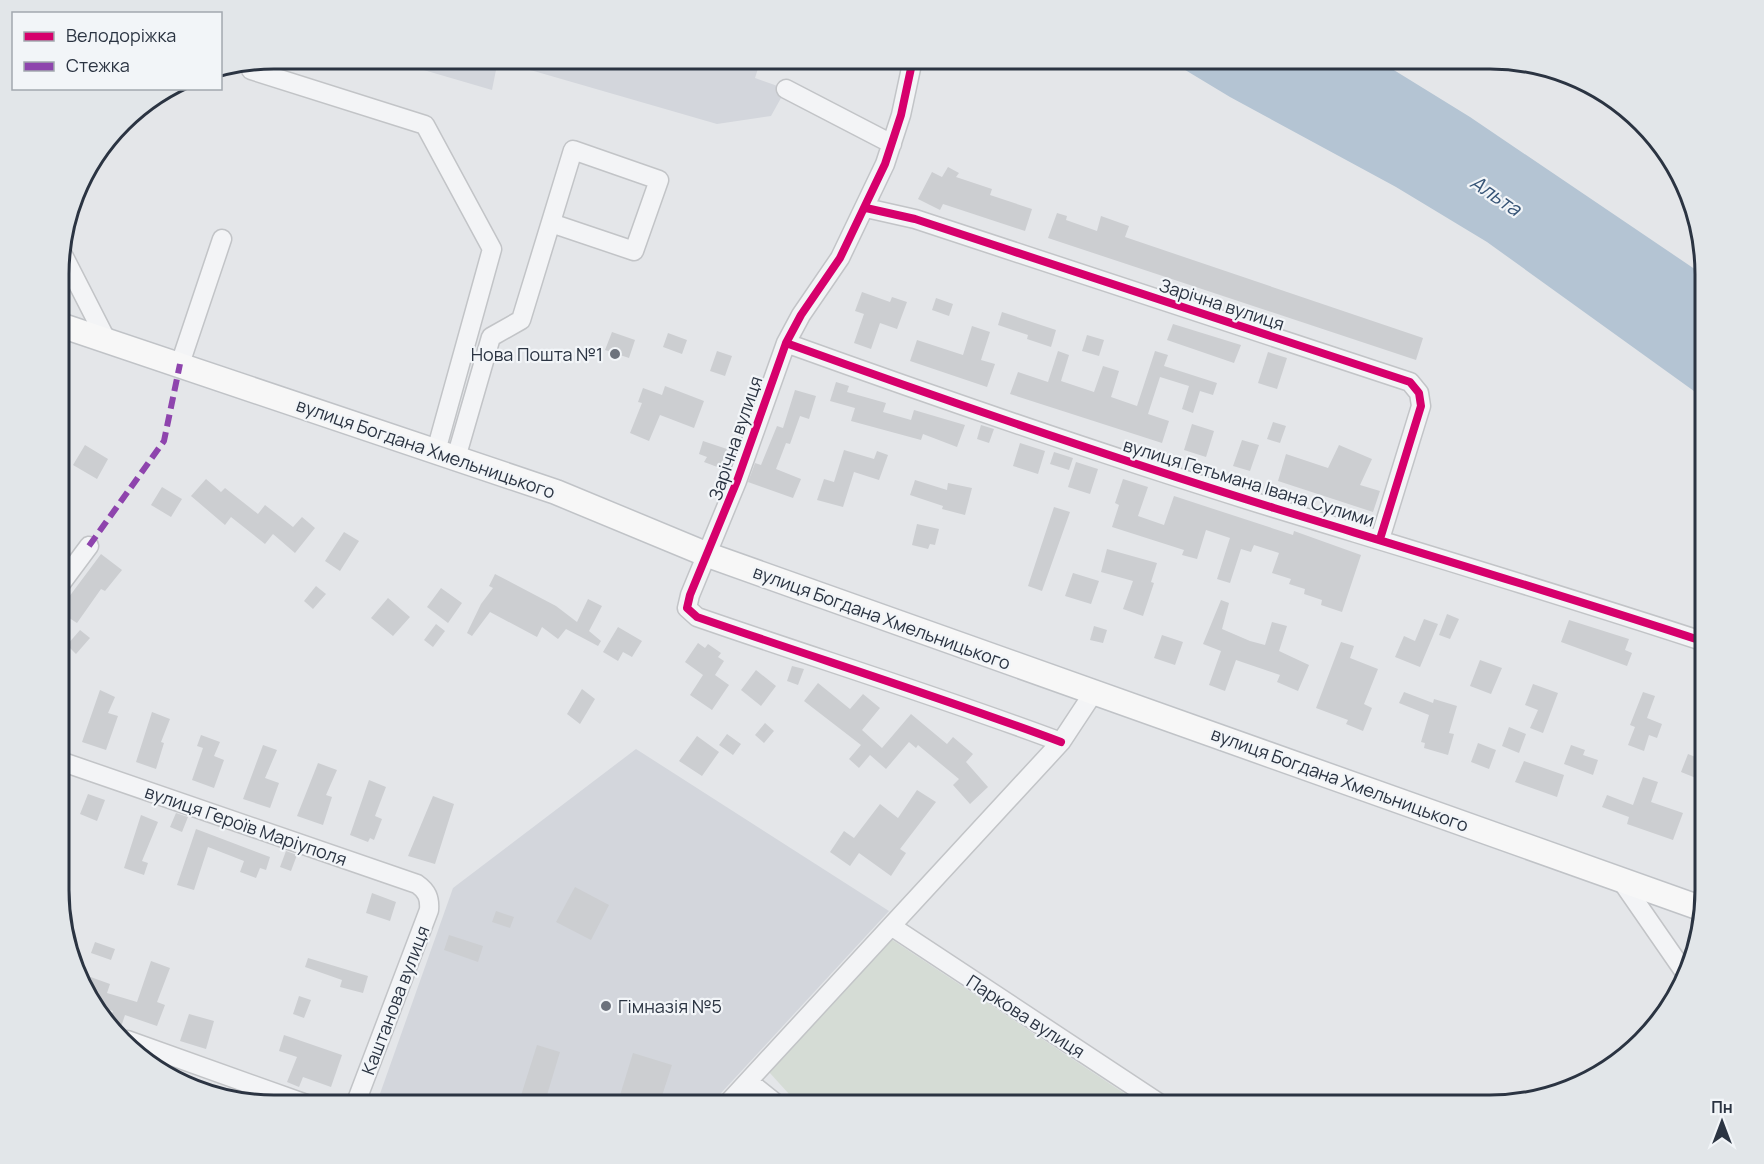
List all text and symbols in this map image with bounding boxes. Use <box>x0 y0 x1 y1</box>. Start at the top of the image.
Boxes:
legend <box>12 12 222 90</box>
text: Велодоріжка <box>66 23 176 47</box>
text: Стежка <box>66 53 130 77</box>
water label: Альта <box>1465 168 1527 222</box>
street label: Зарічна вулиця <box>1156 272 1288 336</box>
place label: Нова Пошта №1 <box>471 342 603 366</box>
marker: Нова Пошта №1 <box>608 347 622 361</box>
street label: Зарічна вулиця <box>702 373 768 503</box>
street label: вулиця Богдана Хмельницького <box>293 392 559 504</box>
street label: вулиця Гетьмана Івана Сулими <box>1120 432 1378 532</box>
street label: вулиця Богдана Хмельницького <box>750 559 1014 675</box>
street label: вулиця Богдана Хмельницького <box>1208 721 1472 837</box>
street label: вулиця Героїв Маріуполя <box>142 779 350 871</box>
street label: Каштанова вулиця <box>355 922 435 1078</box>
street label: Паркова вулиця <box>962 969 1090 1063</box>
place label: Гімназія №5 <box>618 994 722 1018</box>
marker: Гімназія №5 <box>599 999 613 1013</box>
north arrow <box>1692 1092 1752 1152</box>
text: Пн <box>1711 1096 1733 1118</box>

